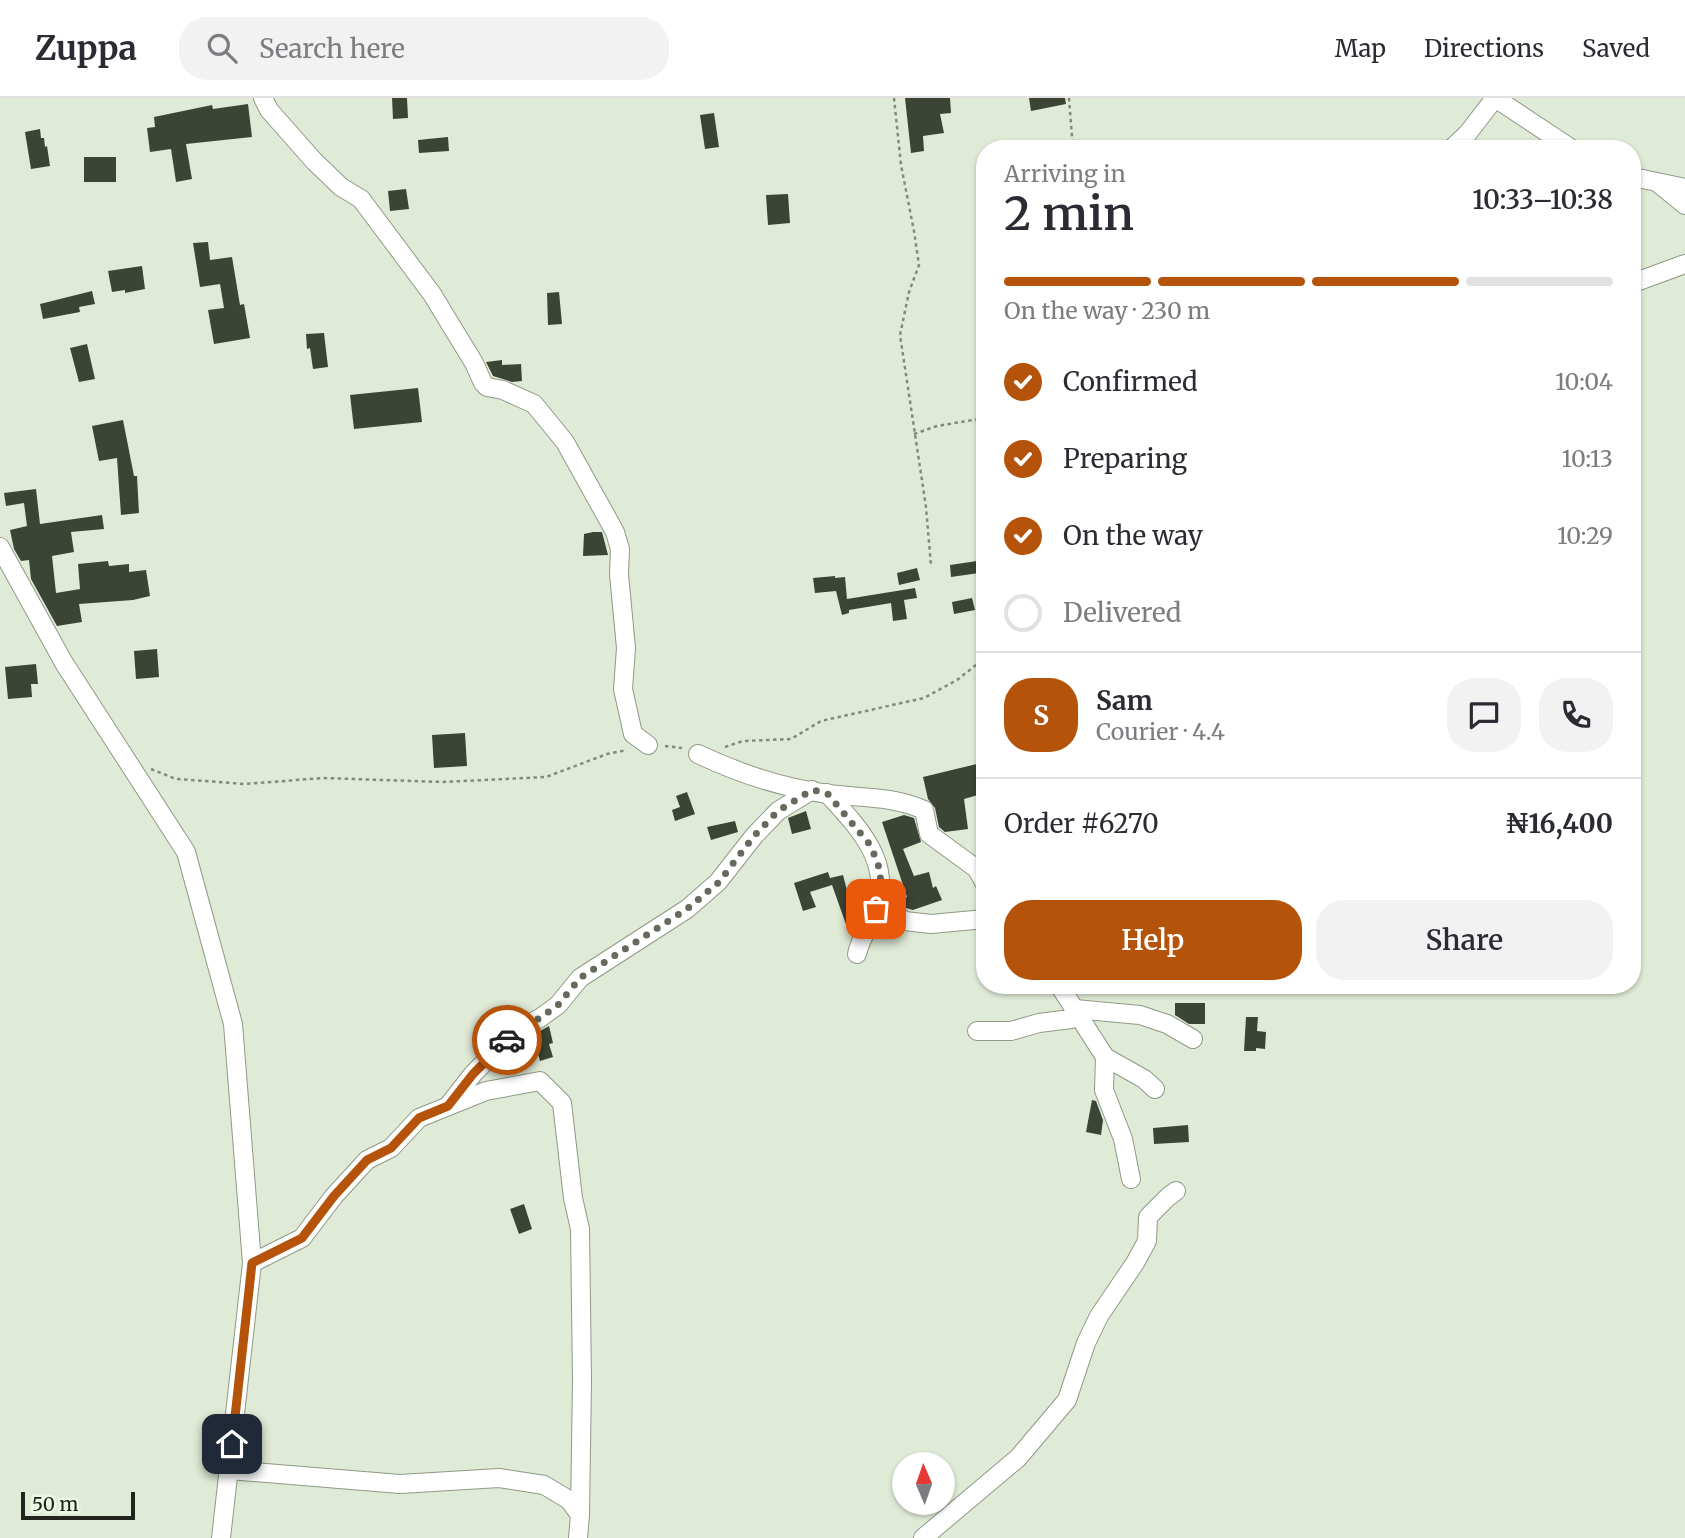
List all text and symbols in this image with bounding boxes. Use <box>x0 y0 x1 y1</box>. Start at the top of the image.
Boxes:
search box <box>179 17 669 80</box>
text: Zuppa <box>35 28 137 69</box>
icon: search <box>203 29 241 67</box>
text: Search here <box>259 32 405 65</box>
text: Map <box>1335 33 1386 64</box>
text: Directions <box>1424 33 1544 64</box>
text: Saved <box>1582 33 1650 64</box>
text: Arriving in <box>1004 159 1126 188</box>
text: 10:33–10:38 <box>1472 183 1613 216</box>
text: 2 min <box>1004 185 1134 243</box>
text: On the way · 230 m <box>1004 296 1210 325</box>
icon: check <box>1004 363 1042 401</box>
text: Confirmed <box>1063 365 1198 398</box>
text: 10:04 <box>1555 367 1613 396</box>
icon: check <box>1004 440 1042 478</box>
text: Preparing <box>1063 442 1187 475</box>
text: 10:13 <box>1562 444 1613 473</box>
icon: check <box>1004 517 1042 555</box>
text: On the way <box>1063 519 1203 552</box>
text: 10:29 <box>1557 521 1613 550</box>
text: Delivered <box>1063 596 1182 629</box>
button: chat <box>1447 678 1521 752</box>
button: phone <box>1539 678 1613 752</box>
text: Sam <box>1096 684 1153 717</box>
text: S <box>1033 699 1049 732</box>
text: Courier · 4.4 <box>1096 717 1225 746</box>
text: Order #6270 <box>1004 807 1159 840</box>
text: ₦16,400 <box>1505 807 1613 840</box>
pin <box>846 879 906 939</box>
icon: bag <box>857 890 895 928</box>
button: Help <box>1004 900 1302 980</box>
button: Share <box>1316 900 1613 980</box>
courier <box>472 1005 542 1075</box>
icon: car <box>488 1021 526 1059</box>
pin <box>202 1414 262 1474</box>
icon: home <box>213 1425 251 1463</box>
north arrow <box>892 1452 956 1516</box>
map controls <box>892 1452 955 1515</box>
scale bar <box>21 1489 135 1521</box>
text: 50 m <box>32 1492 78 1516</box>

